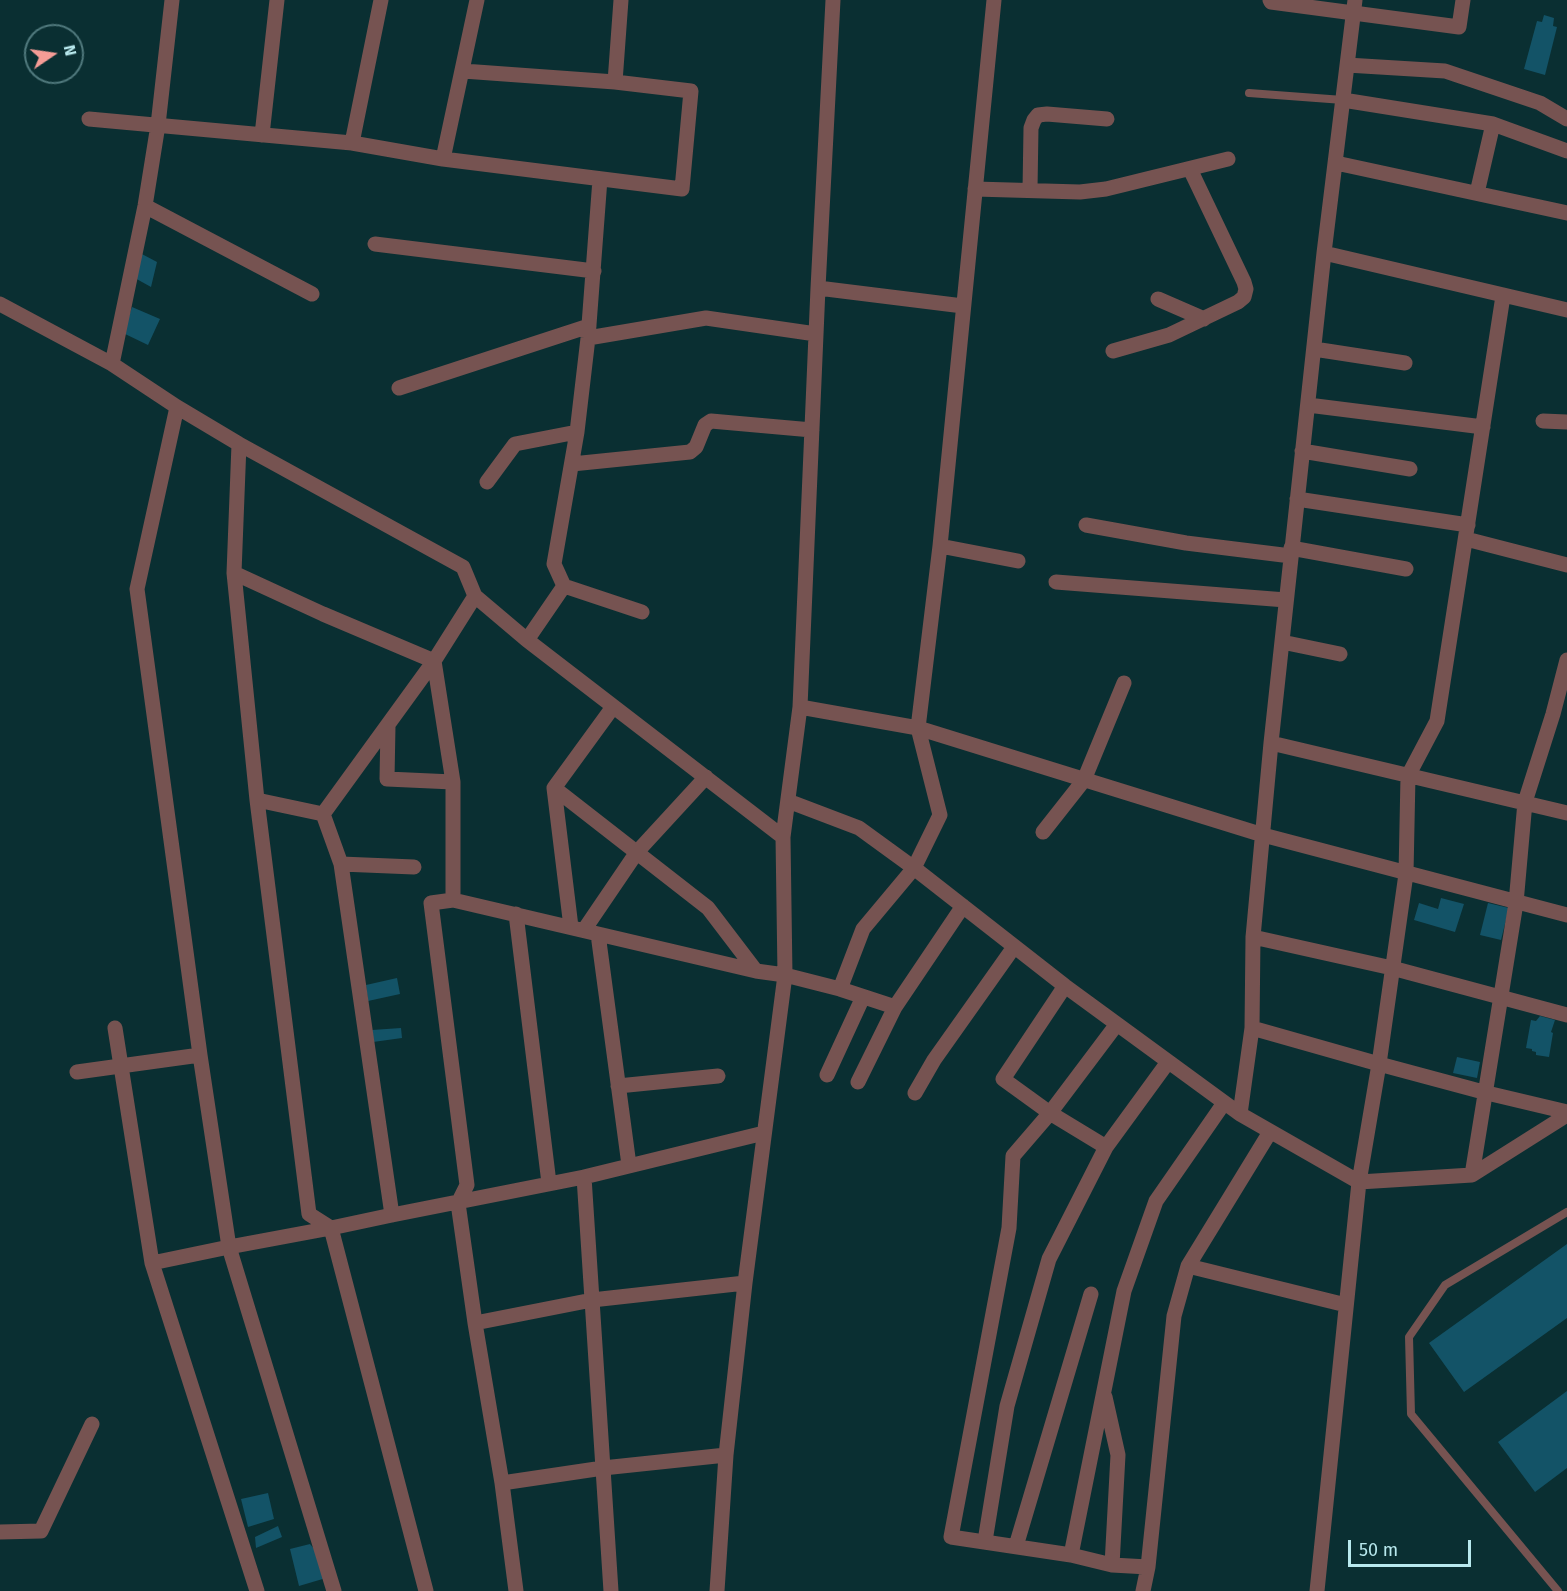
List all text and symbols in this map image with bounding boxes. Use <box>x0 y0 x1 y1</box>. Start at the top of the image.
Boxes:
north arrow <box>24 24 84 84</box>
text: N <box>60 43 81 58</box>
scale bar <box>1351 1528 1474 1566</box>
text: 50 m <box>1359 1539 1398 1561</box>

